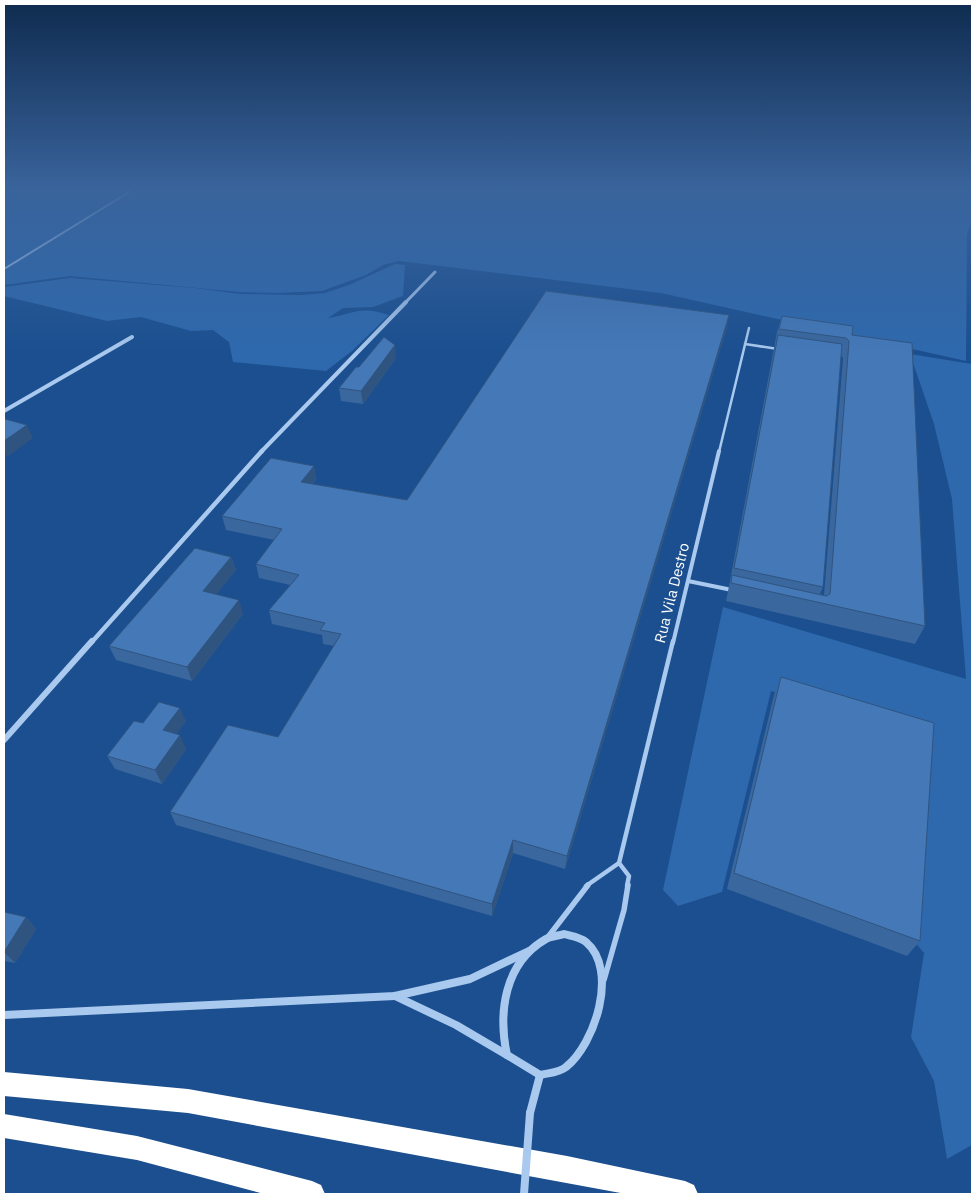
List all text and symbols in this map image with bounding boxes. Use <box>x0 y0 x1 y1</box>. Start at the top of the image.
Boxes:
street label: Rua Vila Destro <box>650 541 693 645</box>

